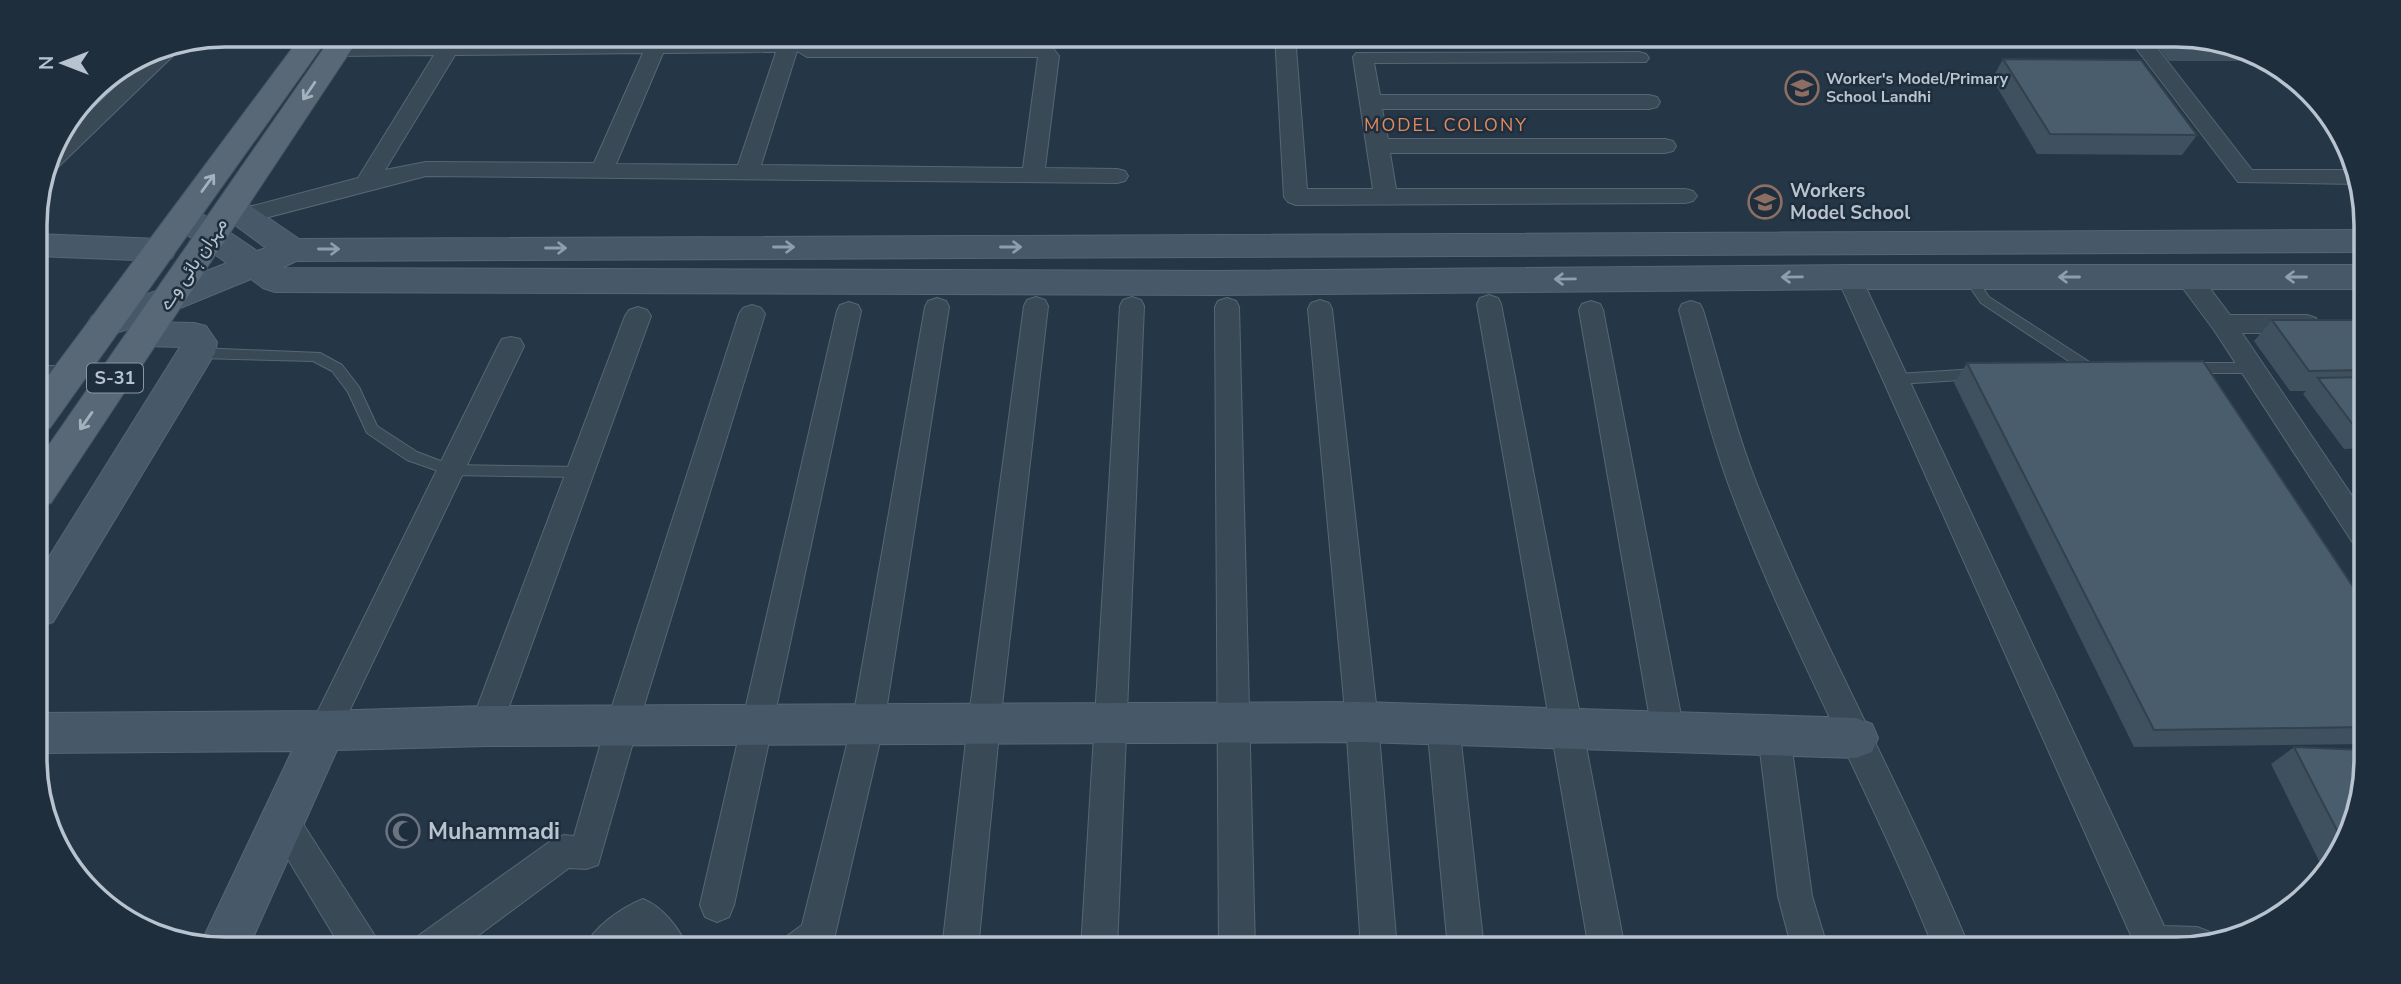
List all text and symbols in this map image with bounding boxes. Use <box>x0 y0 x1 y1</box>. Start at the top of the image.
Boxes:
north arrow <box>28 28 98 98</box>
text: N <box>34 56 60 70</box>
place label: Worker's Model/Primary School Landhi <box>1826 68 2009 108</box>
school or university icon: Worker's Model/Primary School Landhi <box>1783 69 1821 107</box>
one-way arrow <box>302 81 316 101</box>
district label: MODEL COLONY <box>1364 113 1528 137</box>
one-way arrow <box>200 174 215 193</box>
place label: Workers Model School <box>1790 178 1910 226</box>
school or university icon: Workers Model School <box>1746 183 1784 221</box>
street label: مہران ہائی وے <box>152 213 234 315</box>
one-way arrow <box>1000 240 1023 253</box>
one-way arrow <box>545 241 568 255</box>
one-way arrow <box>772 241 795 254</box>
one-way arrow <box>317 242 340 256</box>
one-way arrow <box>1781 270 1804 284</box>
one-way arrow <box>2058 270 2081 284</box>
one-way arrow <box>2285 270 2308 284</box>
one-way arrow <box>1554 272 1577 286</box>
road number: S-31 <box>87 364 143 392</box>
one-way arrow <box>79 411 93 430</box>
mosque icon: Muhammadi <box>384 812 422 850</box>
place label: Muhammadi <box>428 816 560 847</box>

